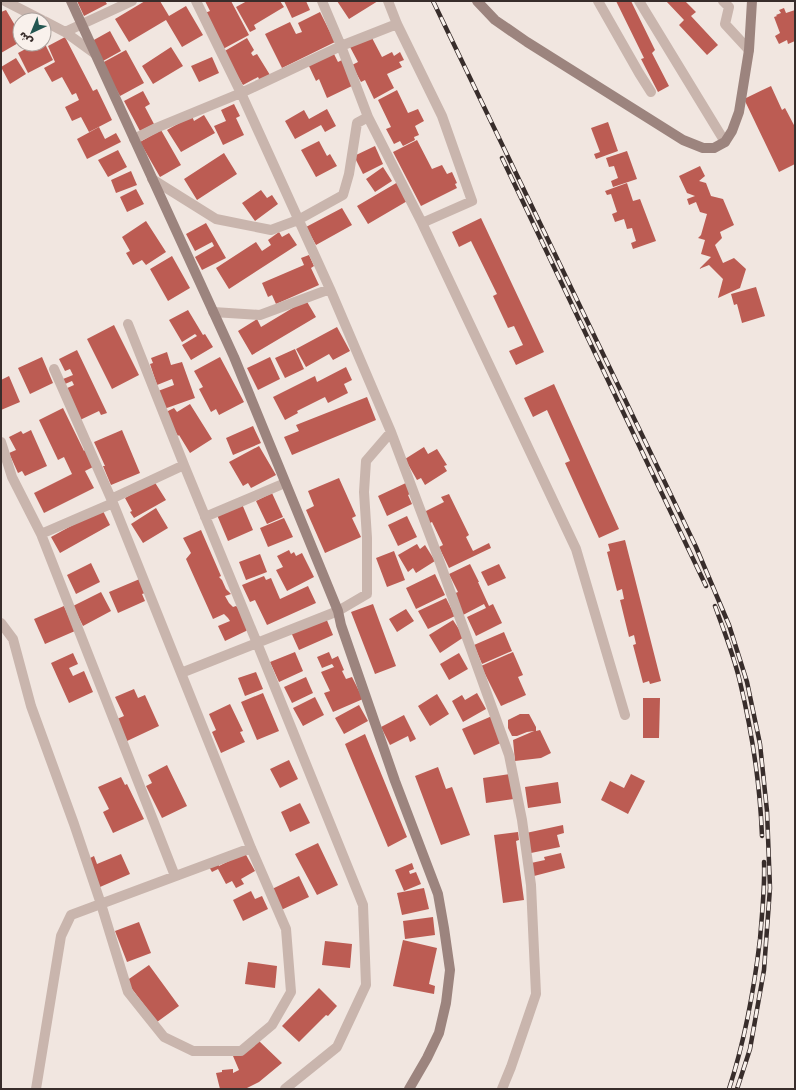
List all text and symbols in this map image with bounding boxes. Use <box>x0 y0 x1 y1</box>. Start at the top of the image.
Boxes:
north arrow <box>12 12 52 52</box>
text: ش <box>15 29 35 49</box>

